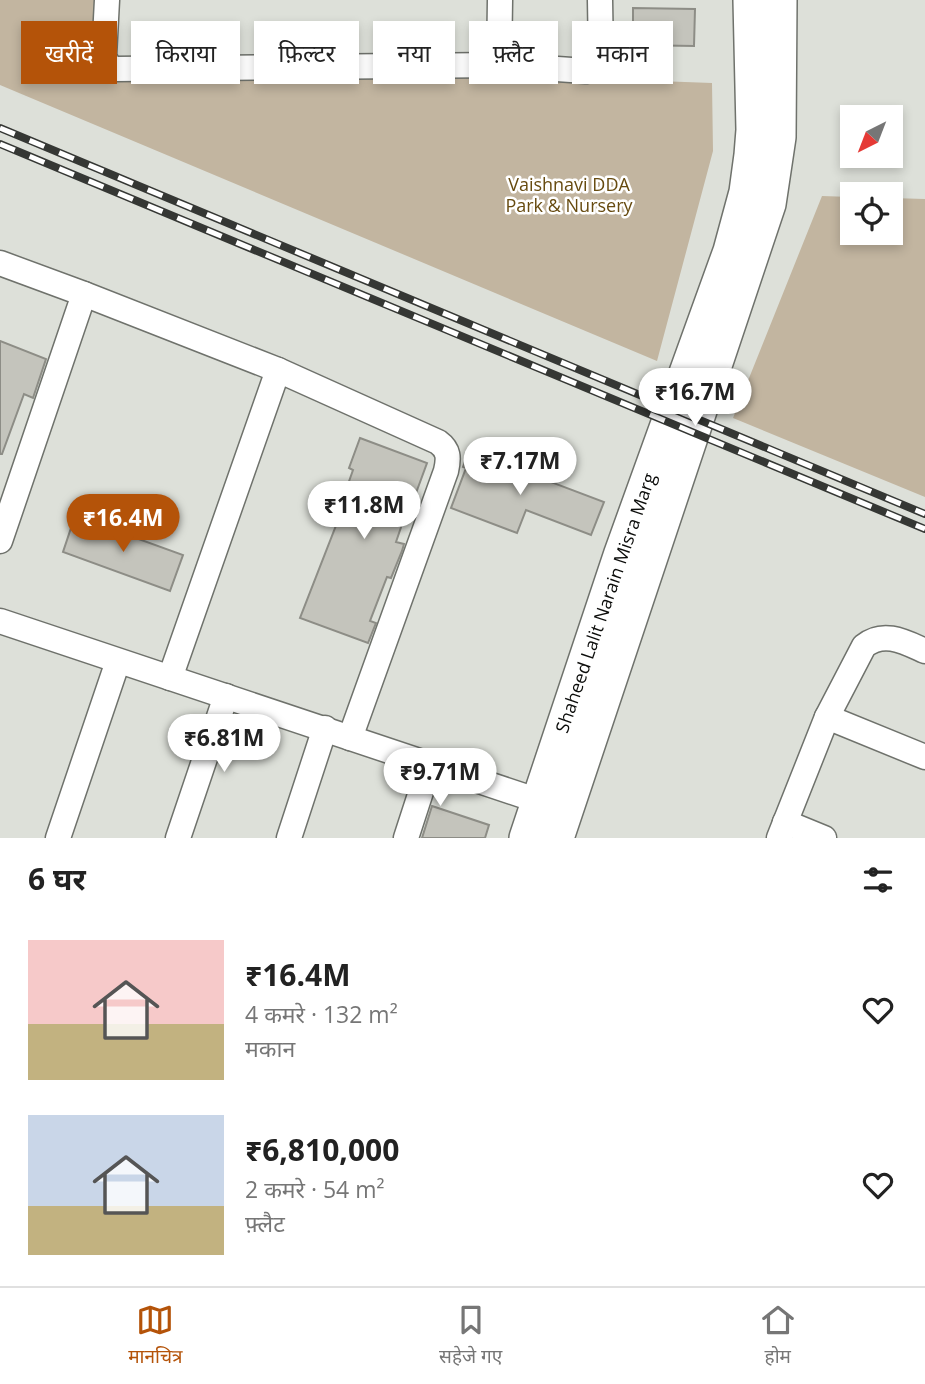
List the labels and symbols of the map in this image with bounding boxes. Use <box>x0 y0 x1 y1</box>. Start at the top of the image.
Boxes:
north arrow <box>840 105 903 168</box>
park label: Vaishnavi DDA Park & Nursery <box>505 172 634 217</box>
pin: ₹16.7M <box>638 368 752 428</box>
pin: ₹7.17M <box>463 438 577 497</box>
street label: Shaheed Lalit Narain Misra Marg <box>549 469 661 736</box>
pin: ₹11.8M <box>307 482 421 541</box>
pin: ₹16.4M <box>66 494 180 554</box>
pin: ₹6.81M <box>167 714 281 774</box>
pin: ₹9.71M <box>383 748 497 808</box>

